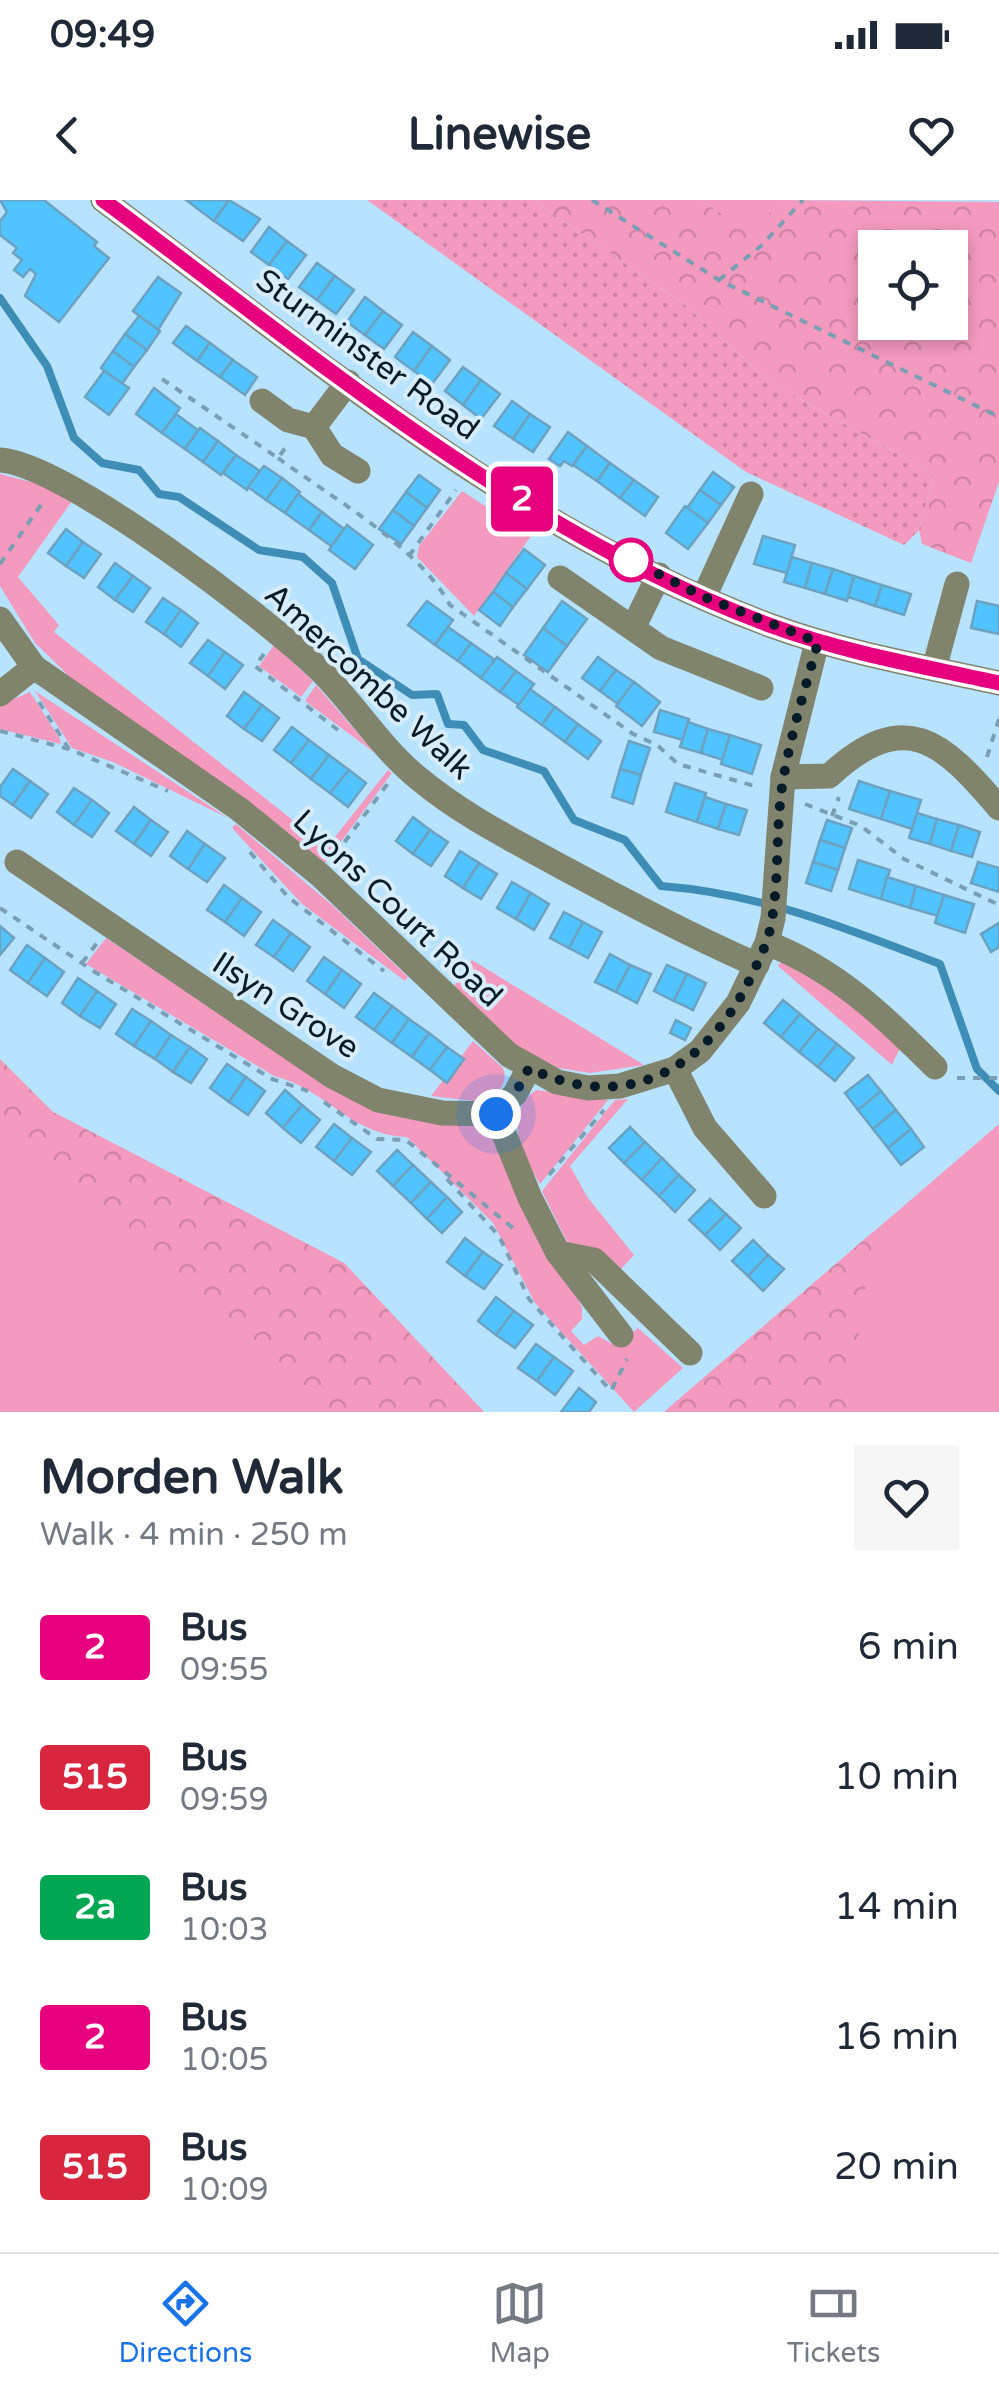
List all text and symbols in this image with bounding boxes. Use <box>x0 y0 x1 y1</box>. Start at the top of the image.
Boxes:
text: 09:49 <box>50 12 155 58</box>
icon: back <box>40 108 95 163</box>
text: Linewise <box>408 108 591 162</box>
icon: heart <box>904 108 959 163</box>
map controls <box>858 230 968 340</box>
button: locate <box>858 230 968 340</box>
street label: Sturminster Road <box>249 261 486 448</box>
line badge: 2 <box>490 466 554 532</box>
text: 2 <box>511 478 533 520</box>
unlabelled marker <box>610 539 652 581</box>
street label: Amercombe Walk <box>257 576 480 788</box>
street label: Lyons Court Road <box>285 802 510 1015</box>
street label: Ilsyn Grove <box>205 944 366 1067</box>
your location <box>471 1089 521 1139</box>
button: heart <box>854 1445 959 1550</box>
text: Morden Walk <box>40 1449 343 1507</box>
text: Walk · 4 min · 250 m <box>40 1516 348 1554</box>
text: Bus <box>180 1605 247 1651</box>
text: 6 min <box>858 1624 959 1670</box>
text: 2 <box>84 1626 106 1668</box>
text: 09:55 <box>180 1651 269 1689</box>
text: Bus <box>180 1735 247 1781</box>
text: 10 min <box>834 1754 959 1800</box>
text: 515 <box>62 1756 128 1798</box>
text: 09:59 <box>180 1781 269 1819</box>
text: Bus <box>180 1865 247 1911</box>
text: 14 min <box>834 1884 959 1930</box>
text: 2a <box>74 1886 116 1928</box>
text: 10:03 <box>180 1911 269 1949</box>
text: Bus <box>180 1995 247 2041</box>
text: 16 min <box>834 2014 959 2060</box>
text: 2 <box>84 2016 106 2058</box>
text: 10:05 <box>180 2041 269 2079</box>
text: Bus <box>180 2125 247 2171</box>
text: 20 min <box>834 2144 959 2190</box>
text: 515 <box>62 2146 128 2188</box>
text: 10:09 <box>180 2171 269 2209</box>
tab: Directions <box>118 2276 252 2370</box>
tab: Map <box>489 2276 550 2370</box>
tab: Tickets <box>787 2276 880 2370</box>

